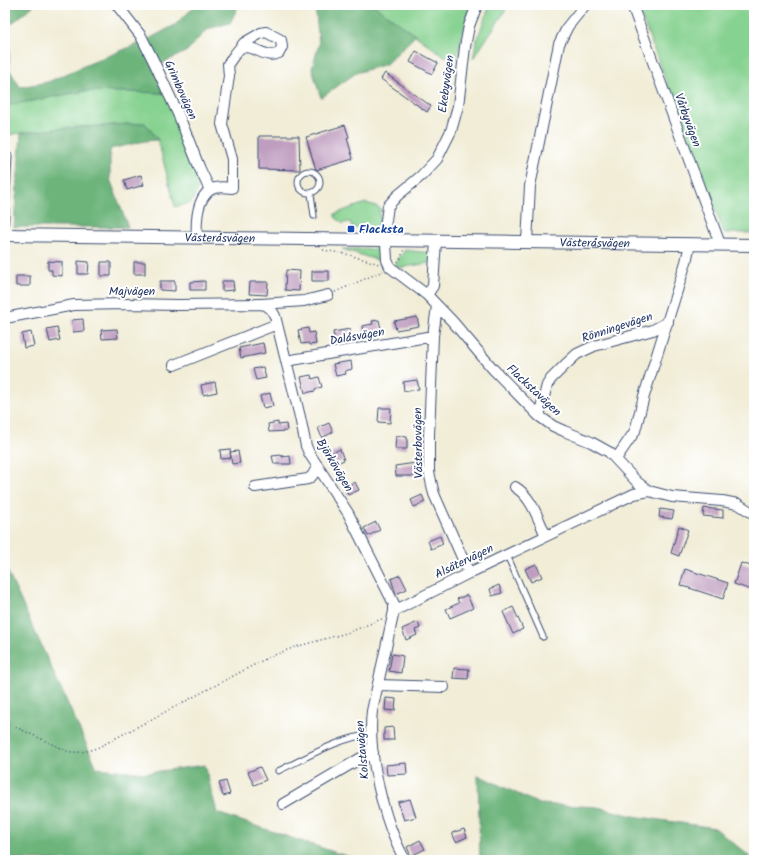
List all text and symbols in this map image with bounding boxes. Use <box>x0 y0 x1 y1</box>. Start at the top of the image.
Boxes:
street label: Ekebyvägen <box>433 54 460 114</box>
street label: Grimbovägen <box>159 57 202 123</box>
street label: Vårbyvägen <box>669 91 706 150</box>
place label: Flacksta <box>359 220 404 239</box>
marker: Flacksta <box>346 224 356 234</box>
street label: Västeråsvägen <box>185 228 255 248</box>
street label: Västeråsvägen <box>560 233 630 253</box>
street label: Majvägen <box>109 282 155 301</box>
street label: Rönningevägen <box>579 307 655 348</box>
street label: Dalåsvägen <box>328 322 386 351</box>
street label: Flackstavägen <box>502 360 566 421</box>
street label: Västerbovägen <box>408 407 429 479</box>
street label: Björkövägen <box>311 435 358 496</box>
street label: Alsätervägen <box>432 539 497 584</box>
street label: Kolstavägen <box>350 720 375 780</box>

